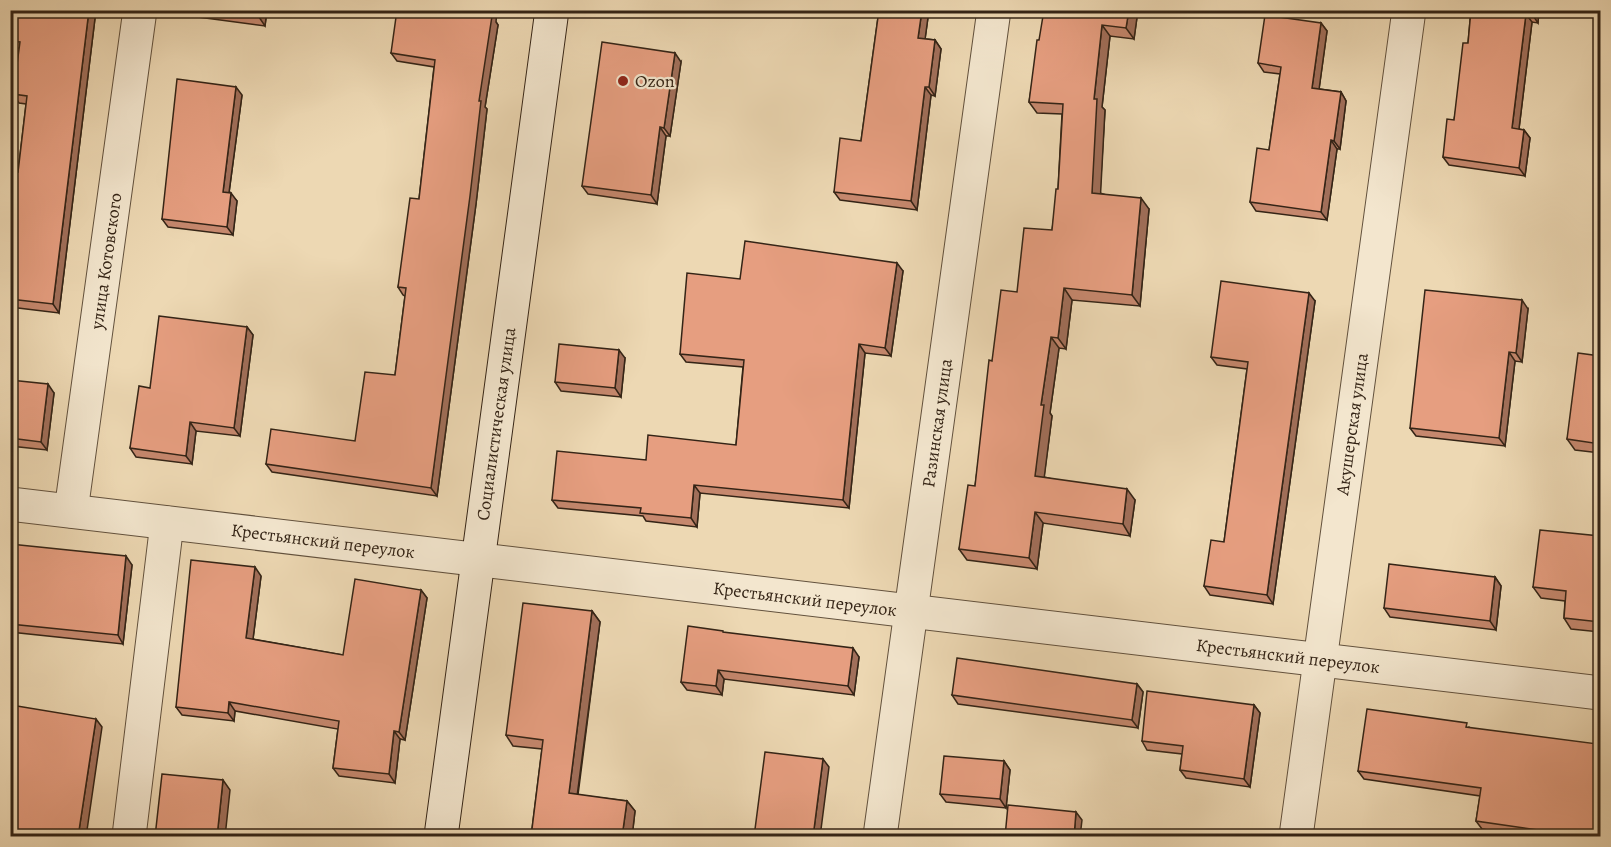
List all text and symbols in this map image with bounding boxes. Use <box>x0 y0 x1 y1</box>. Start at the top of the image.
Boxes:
place label: Ozon <box>635 69 675 93</box>
marker: Ozon <box>616 74 630 88</box>
street label: улица Котовского <box>84 191 127 332</box>
street label: Социалистическая улица <box>471 325 522 522</box>
street label: Акушерская улица <box>1330 351 1374 498</box>
street label: Разинская улица <box>916 356 958 489</box>
street label: Крестьянский переулок <box>230 518 416 564</box>
street label: Крестьянский переулок <box>712 576 898 622</box>
street label: Крестьянский переулок <box>1195 633 1381 679</box>

